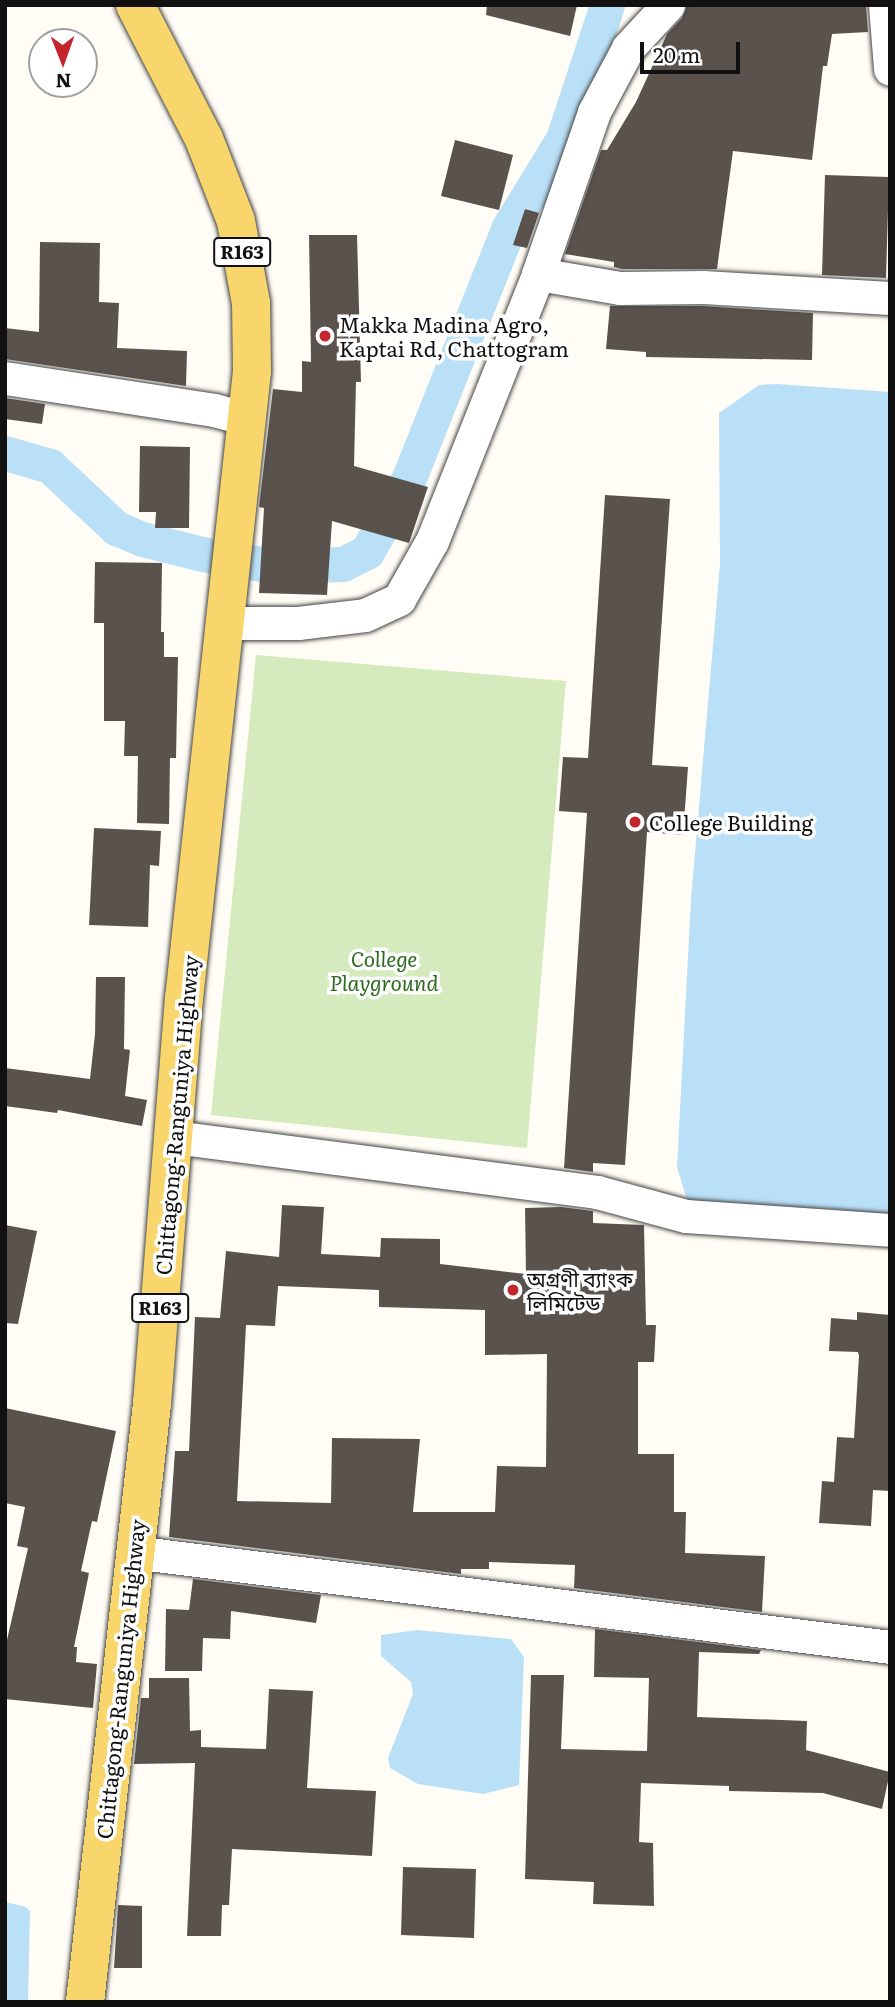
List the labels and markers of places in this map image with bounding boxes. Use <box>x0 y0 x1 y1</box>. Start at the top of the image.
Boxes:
place label: Makka Madina Agro, Kaptai Rd, Chattogram <box>339 311 569 361</box>
marker: Makka Madina Agro, Kaptai Rd, Chattogram <box>317 328 333 344</box>
place label: College Building <box>649 809 813 835</box>
marker: College Building <box>627 814 643 830</box>
place label: অগ্রণী ব্যাংক লিমিটেড <box>527 1265 633 1315</box>
marker: অগ্রণী ব্যাংক লিমিটেড <box>505 1282 521 1298</box>

